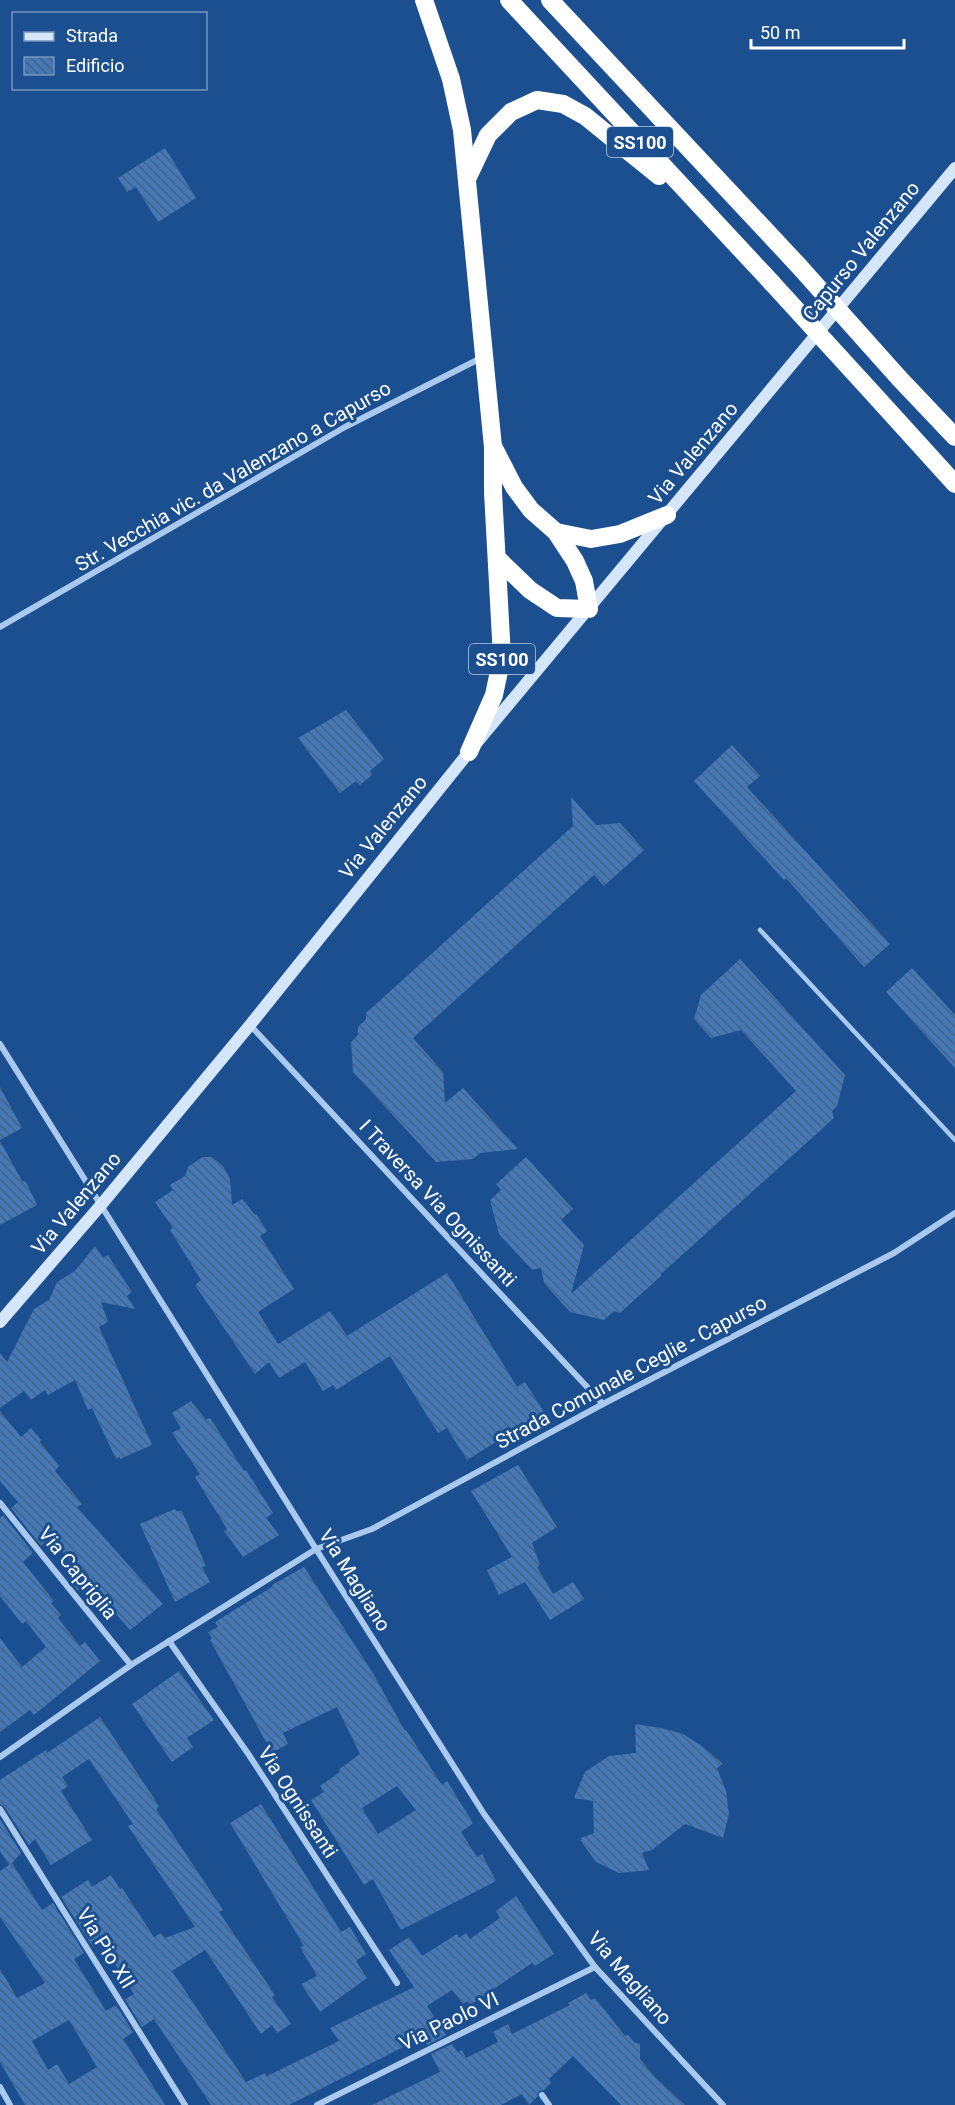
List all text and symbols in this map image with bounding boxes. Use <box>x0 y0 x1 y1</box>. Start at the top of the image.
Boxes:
legend <box>12 12 207 90</box>
scale bar <box>751 12 904 50</box>
text: 50 m <box>760 22 800 43</box>
text: Strada <box>66 25 118 46</box>
text: Edificio <box>66 55 125 76</box>
road number: SS100 <box>607 127 673 157</box>
street label: Capurso Valenzano <box>797 176 925 326</box>
street label: Str. Vecchia vic. da Valenzano a Capurso <box>71 375 395 577</box>
street label: Via Valenzano <box>643 397 743 509</box>
road number: SS100 <box>469 644 535 674</box>
street label: Via Valenzano <box>334 770 432 884</box>
street label: I Traversa Via Ognissanti <box>354 1114 522 1292</box>
street label: Via Valenzano <box>26 1147 126 1259</box>
street label: Strada Comunale Ceglie - Capurso <box>491 1290 771 1454</box>
street label: Via Capriglia <box>33 1522 123 1624</box>
street label: Via Magliano <box>314 1524 396 1636</box>
street label: Via Ognissanti <box>253 1742 343 1862</box>
street label: Via Pio XII <box>72 1903 140 1993</box>
street label: Via Magliano <box>583 1926 677 2030</box>
street label: Via Paolo VI <box>395 1987 503 2055</box>

